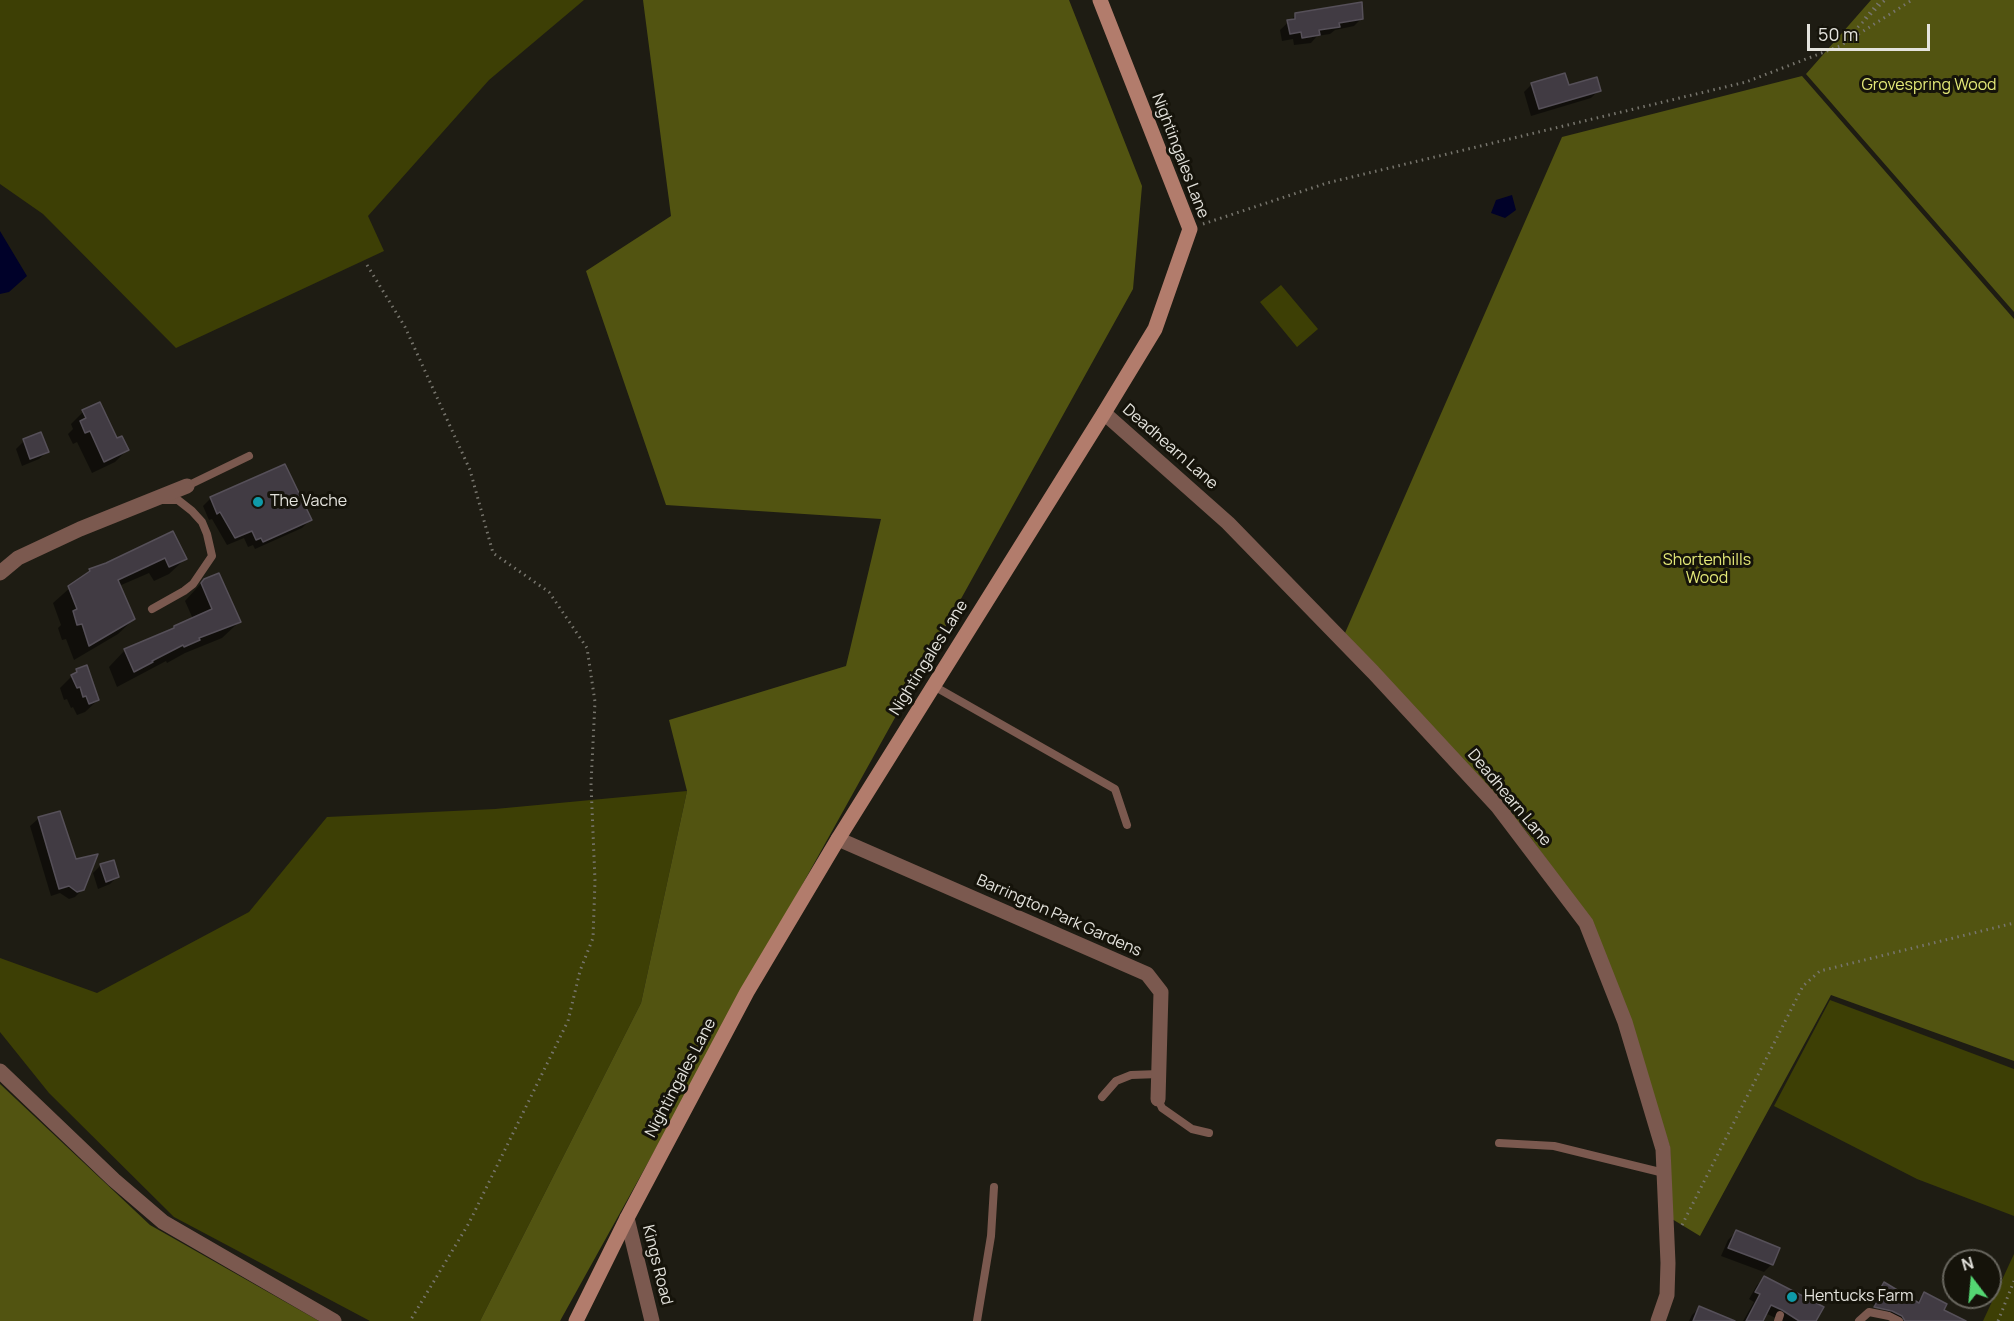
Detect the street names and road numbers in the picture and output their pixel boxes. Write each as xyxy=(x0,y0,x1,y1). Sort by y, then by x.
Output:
street label: Nightingales Lane xyxy=(1147,91,1213,221)
street label: Deadhearn Lane xyxy=(1118,400,1222,494)
street label: Nightingales Lane xyxy=(886,597,972,719)
street label: Deadhearn Lane xyxy=(1463,746,1555,850)
street label: Barrington Park Gardens xyxy=(974,871,1144,961)
street label: Nightingales Lane xyxy=(641,1015,721,1141)
street label: Kings Road xyxy=(638,1223,676,1307)

